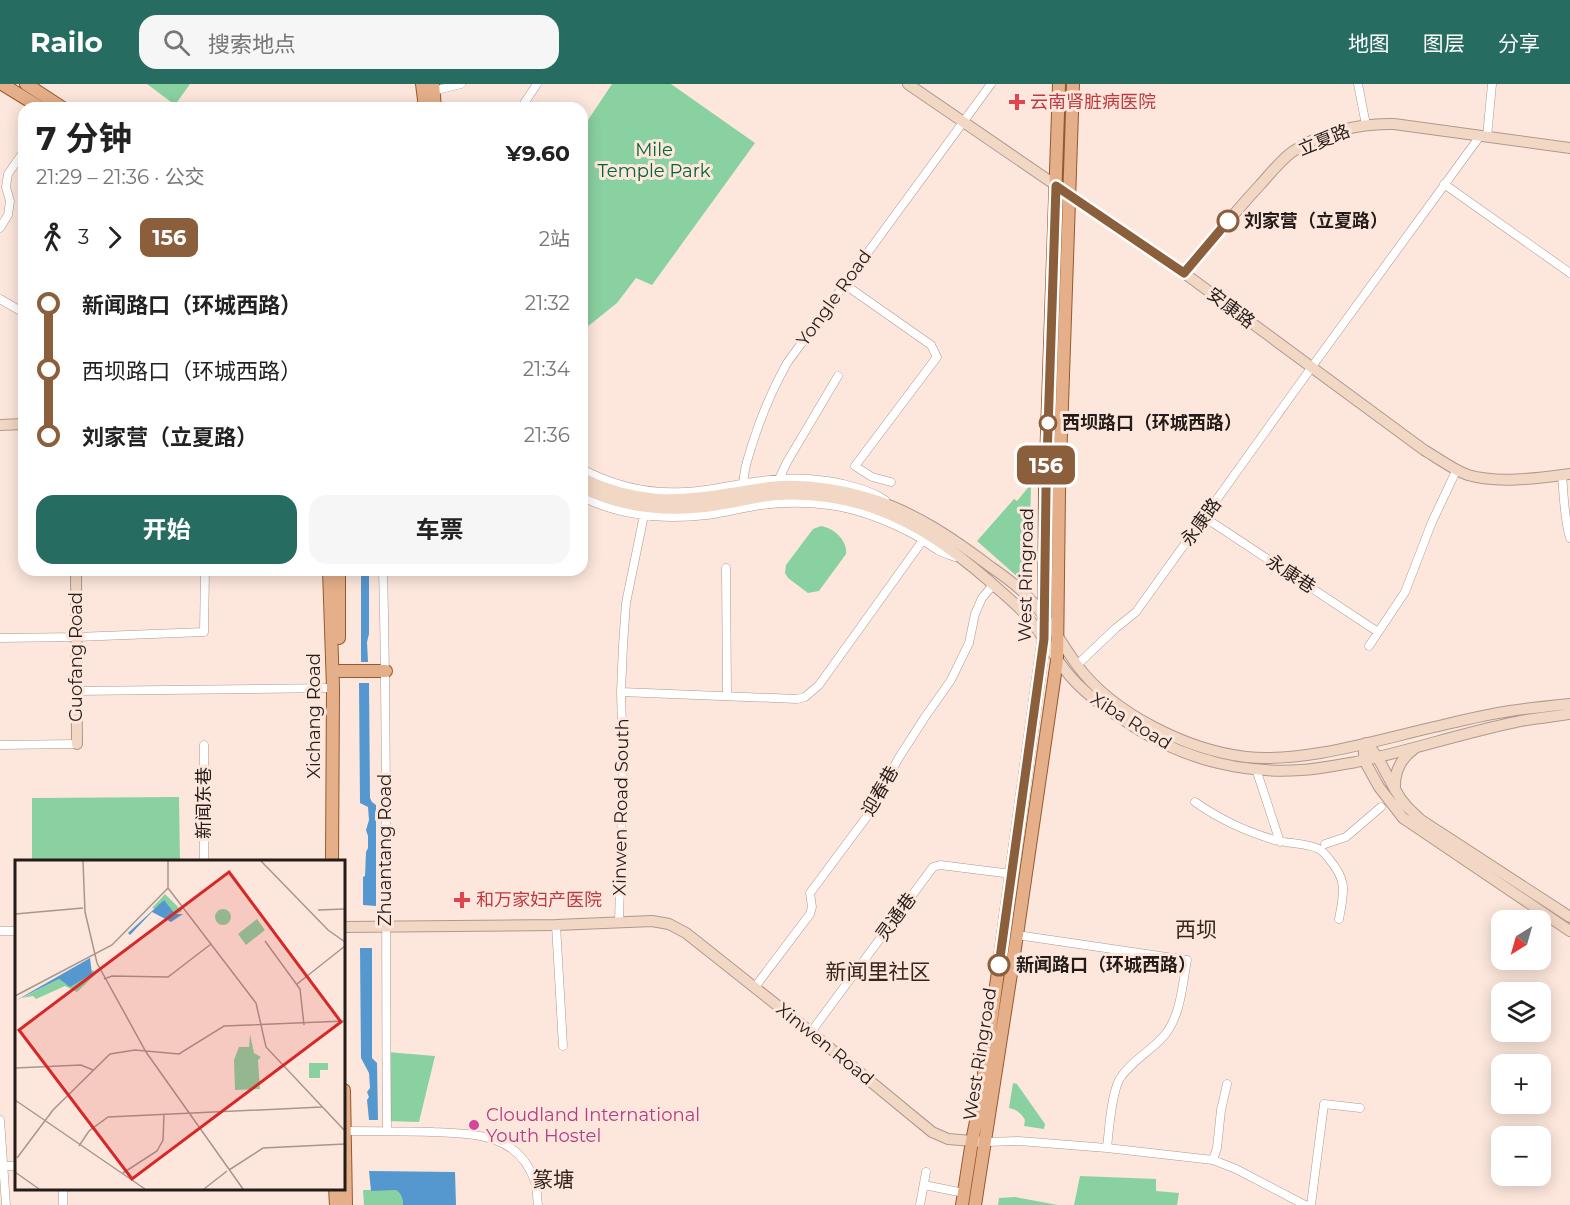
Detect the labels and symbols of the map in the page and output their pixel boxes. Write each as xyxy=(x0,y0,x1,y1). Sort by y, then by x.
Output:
place label: 云南肾脏病医院 xyxy=(1030,91,1156,113)
marker: 云南肾脏病医院 xyxy=(1008,93,1026,111)
street label: 立夏路 xyxy=(1295,120,1353,160)
park label: Mile Temple Park xyxy=(597,139,711,182)
marker: 刘家营（立夏路） xyxy=(1217,210,1239,232)
place label: 刘家营（立夏路） xyxy=(1244,210,1388,232)
street label: Yongle Road xyxy=(792,246,876,350)
street label: 安康路 xyxy=(1203,283,1259,333)
place label: 西坝路口（环城西路） xyxy=(1062,412,1242,434)
marker: 西坝路口（环城西路） xyxy=(1039,414,1057,432)
line badge: 156 xyxy=(1012,446,1080,484)
street label: 永康路 xyxy=(1176,494,1226,550)
street label: West Ringroad xyxy=(1014,508,1038,642)
street label: 永康巷 xyxy=(1262,550,1320,598)
street label: Guofang Road xyxy=(65,592,87,722)
street label: Xichang Road xyxy=(303,653,325,779)
street label: Xiba Road xyxy=(1086,688,1176,754)
street label: Xinwen Road South xyxy=(608,718,634,896)
street label: 迎春巷 xyxy=(857,762,903,820)
street label: 新闻东巷 xyxy=(193,767,215,839)
street label: Zhuantang Road xyxy=(374,774,396,926)
inset map xyxy=(15,860,345,1190)
place label: 和万家妇产医院 xyxy=(476,889,602,911)
street label: 灵通巷 xyxy=(871,889,921,945)
marker: 和万家妇产医院 xyxy=(453,891,471,909)
north arrow xyxy=(1491,910,1551,970)
district label: 西坝 xyxy=(1175,917,1217,942)
marker: 新闻路口（环城西路） xyxy=(988,954,1010,976)
place label: 新闻路口（环城西路） xyxy=(1016,954,1196,976)
district label: 新闻里社区 xyxy=(826,959,931,984)
street label: West Ringroad xyxy=(959,986,1001,1122)
street label: Xinwen Road xyxy=(772,998,878,1090)
place label: Cloudland International Youth Hostel xyxy=(486,1104,700,1147)
marker: Cloudland International Youth Hostel xyxy=(467,1118,481,1132)
district label: 篆塘 xyxy=(532,1167,574,1192)

